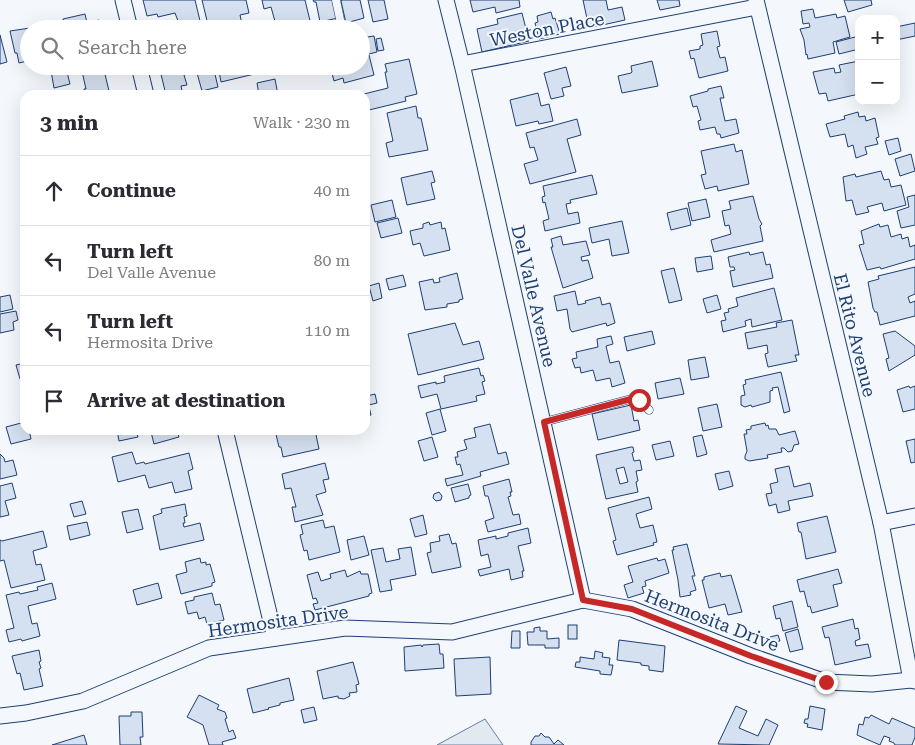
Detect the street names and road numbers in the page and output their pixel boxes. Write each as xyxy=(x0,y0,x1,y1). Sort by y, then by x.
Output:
street label: Weston Place xyxy=(488,8,606,50)
street label: Del Valle Avenue xyxy=(507,223,561,369)
street label: El Rito Avenue xyxy=(830,271,881,399)
street label: Hermosita Drive xyxy=(642,585,782,655)
street label: Hermosita Drive xyxy=(206,601,350,641)

